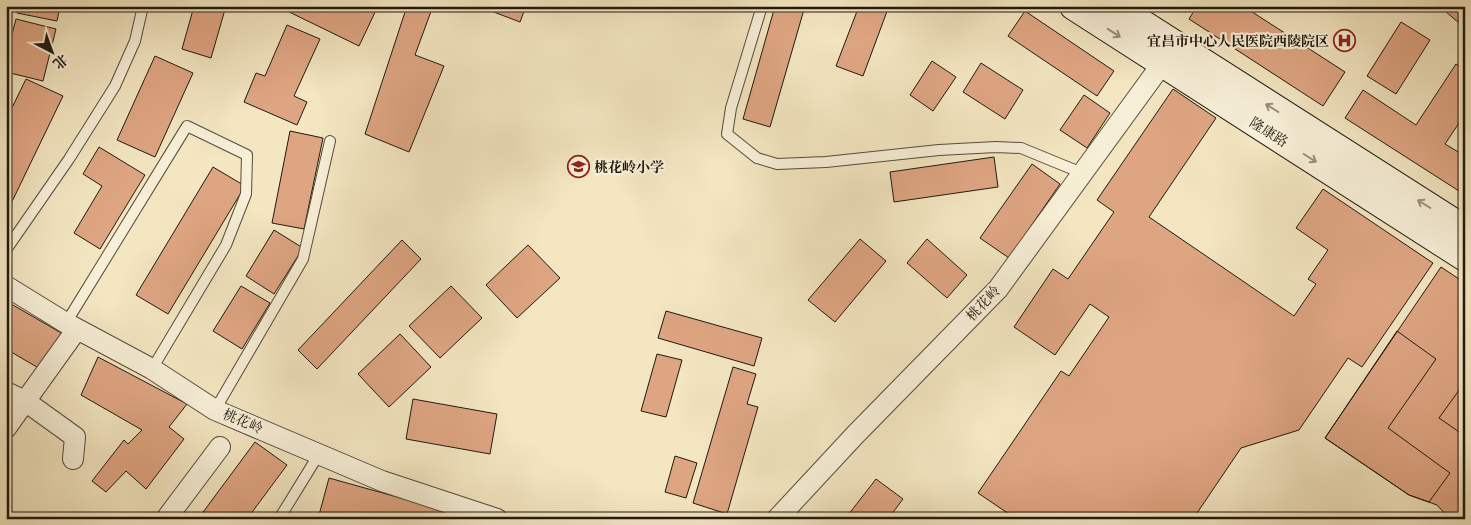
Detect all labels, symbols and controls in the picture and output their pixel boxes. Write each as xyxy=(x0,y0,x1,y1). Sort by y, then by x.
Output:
north arrow xyxy=(28,28,78,78)
one-way arrow xyxy=(1107,28,1121,38)
hospital icon: 宜昌市中心人民医院西陵院区 xyxy=(1333,29,1357,53)
place label: 宜昌市中心人民医院西陵院区 xyxy=(1147,33,1329,49)
text: 北 xyxy=(50,51,70,72)
one-way arrow xyxy=(1265,102,1279,112)
street label: 隆康路 xyxy=(1247,115,1291,150)
one-way arrow xyxy=(1303,154,1317,164)
school or university icon: 桃花岭小学 xyxy=(566,155,590,179)
place label: 桃花岭小学 xyxy=(594,160,664,175)
one-way arrow xyxy=(1417,199,1431,209)
street label: 桃花岭 xyxy=(964,283,1003,324)
street label: 桃花岭 xyxy=(221,406,265,437)

